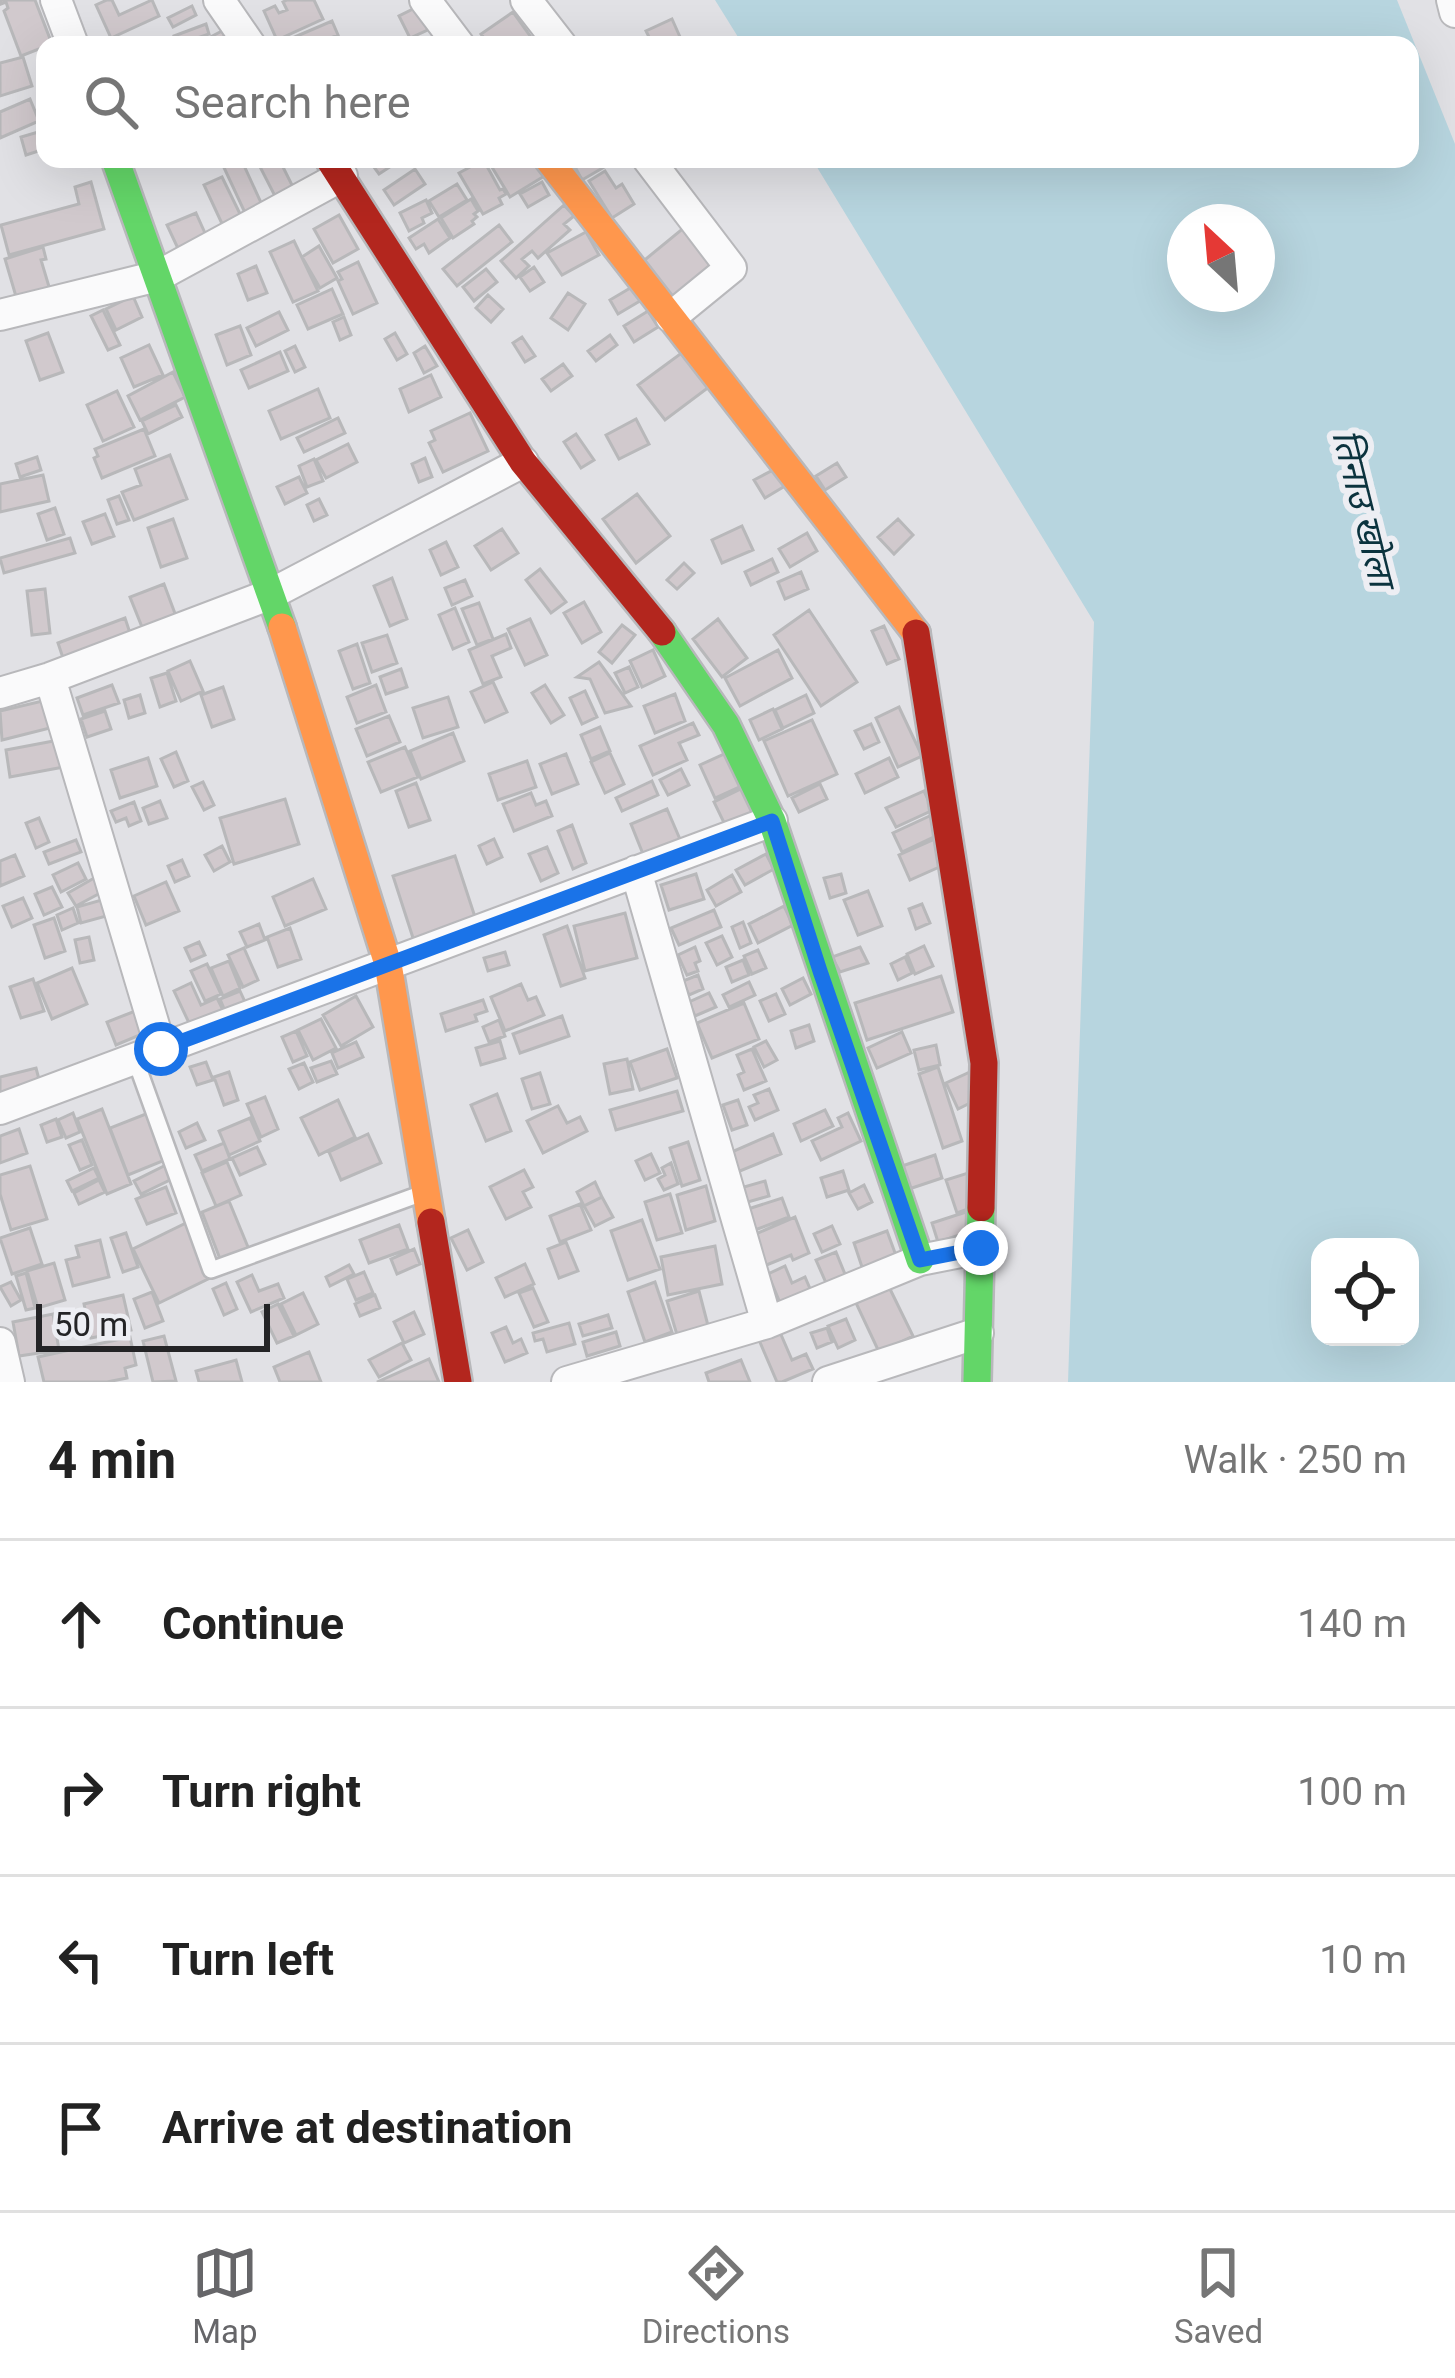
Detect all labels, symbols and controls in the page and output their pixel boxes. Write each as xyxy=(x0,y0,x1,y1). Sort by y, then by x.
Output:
search box xyxy=(36,36,1419,168)
icon: search xyxy=(78,69,144,135)
text: Search here xyxy=(174,76,411,129)
north arrow xyxy=(1167,204,1275,312)
water label: तिनाउ खोला xyxy=(1323,425,1404,598)
route start xyxy=(134,1022,188,1076)
route end xyxy=(954,1221,1008,1275)
map controls xyxy=(1311,1238,1419,1346)
button: locate xyxy=(1311,1238,1419,1346)
scale bar xyxy=(36,1298,270,1351)
text: 50 m xyxy=(54,1305,128,1344)
text: 4 min xyxy=(48,1431,176,1490)
text: Walk · 250 m xyxy=(1183,1437,1407,1483)
icon: ahead xyxy=(48,1591,114,1657)
text: Continue xyxy=(162,1597,344,1650)
text: 140 m xyxy=(1297,1601,1407,1647)
icon: right xyxy=(48,1759,114,1825)
text: Turn right xyxy=(162,1765,361,1818)
text: 100 m xyxy=(1297,1769,1407,1815)
icon: left xyxy=(48,1927,114,1993)
text: Turn left xyxy=(162,1933,334,1986)
text: 10 m xyxy=(1319,1937,1407,1983)
icon: arrive xyxy=(48,2095,114,2161)
text: Arrive at destination xyxy=(162,2101,573,2154)
tab: Map xyxy=(192,2240,258,2351)
tab: Directions xyxy=(642,2240,790,2351)
tab: Saved xyxy=(1174,2240,1263,2351)

